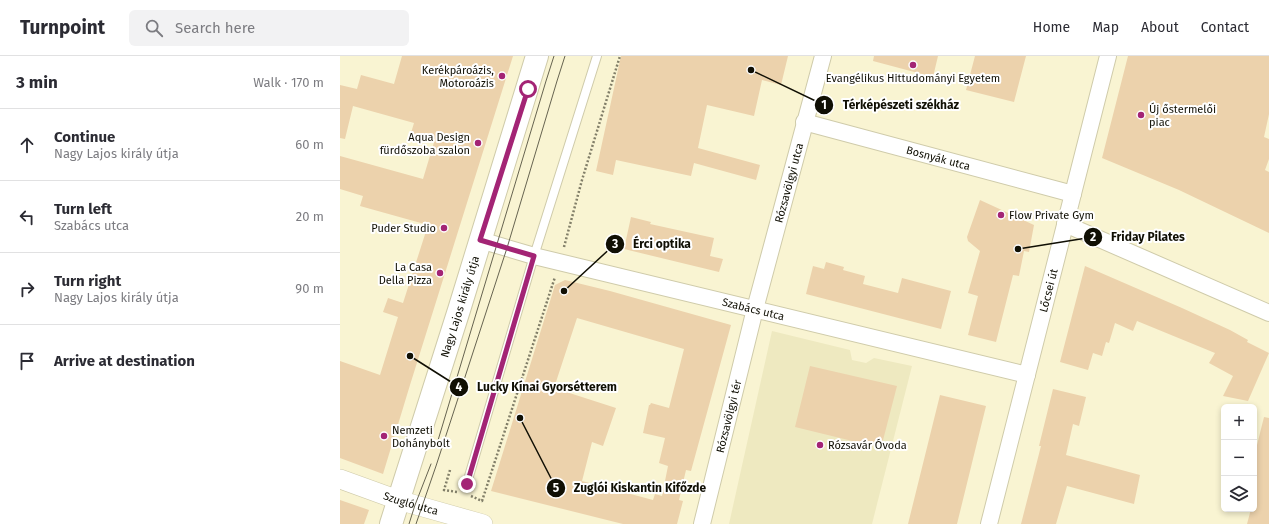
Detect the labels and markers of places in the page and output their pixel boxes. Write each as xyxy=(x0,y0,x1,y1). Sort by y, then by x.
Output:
marker: Evangélikus Hittudományi Egyetem xyxy=(908,60,918,70)
place label: Kerékpároázis, Motoroázis xyxy=(422,64,494,90)
marker: Kerékpároázis, Motoroázis xyxy=(497,71,507,81)
place label: Evangélikus Hittudományi Egyetem xyxy=(826,72,1000,85)
callout: Térképészeti székház xyxy=(814,93,967,117)
place label: Új őstermelői piac xyxy=(1149,102,1216,129)
marker: Új őstermelői piac xyxy=(1136,110,1146,120)
place label: Aqua Design fürdőszoba szalon xyxy=(380,131,470,157)
marker: Aqua Design fürdőszoba szalon xyxy=(473,138,483,148)
place label: Flow Private Gym xyxy=(1009,209,1094,222)
marker: Flow Private Gym xyxy=(996,210,1006,220)
place label: Puder Studio xyxy=(371,222,436,235)
marker: Puder Studio xyxy=(439,223,449,233)
callout: Friday Pilates xyxy=(1083,225,1193,249)
callout: Érci optika xyxy=(605,232,699,256)
place label: La Casa Della Pizza xyxy=(379,261,432,287)
marker: La Casa Della Pizza xyxy=(435,268,445,278)
callout: Lucky Kínai Gyorsétterem xyxy=(449,375,625,399)
place label: Nemzeti Dohánybolt xyxy=(392,424,450,450)
marker: Nemzeti Dohánybolt xyxy=(379,431,389,441)
place label: Rózsavár Óvoda xyxy=(828,438,907,452)
marker: Rózsavár Óvoda xyxy=(815,440,825,450)
callout: Zuglói Kiskantin Kifőzde xyxy=(546,476,715,500)

